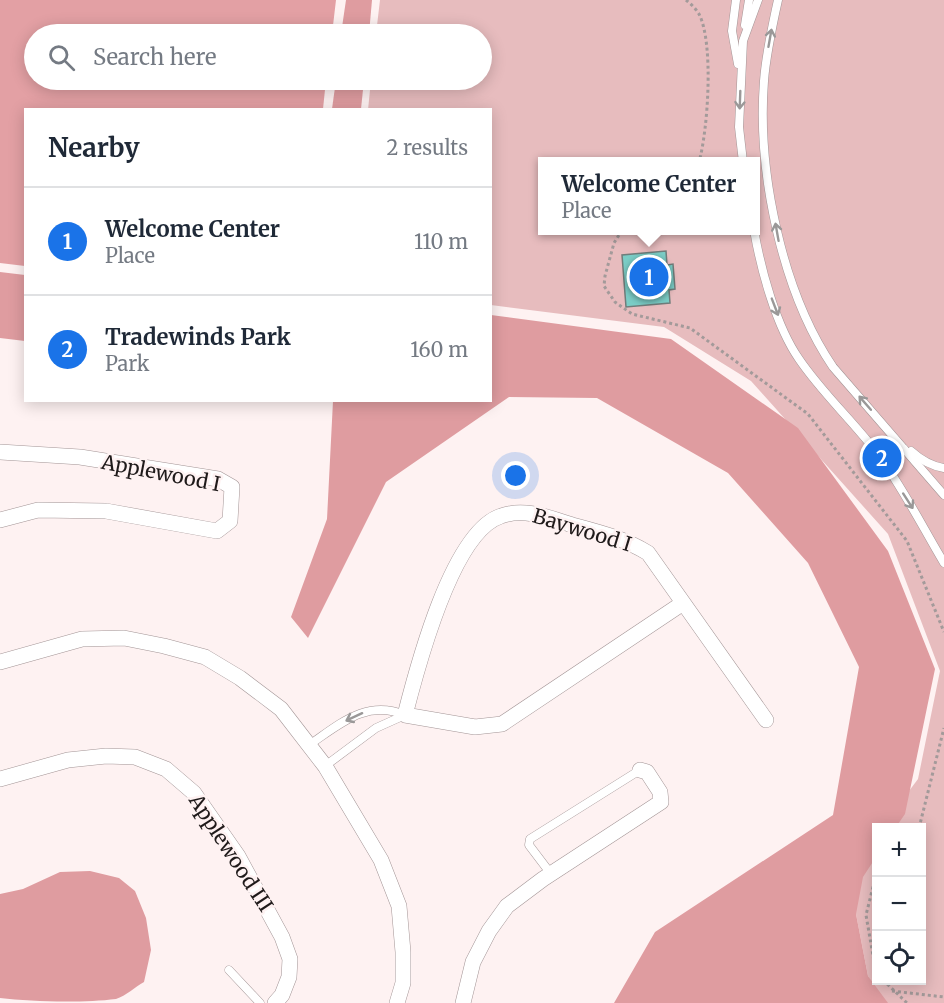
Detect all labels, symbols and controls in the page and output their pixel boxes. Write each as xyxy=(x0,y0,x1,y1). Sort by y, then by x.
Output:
search box xyxy=(24,24,492,90)
one-way arrow xyxy=(765,29,776,49)
icon: search xyxy=(45,41,78,74)
text: Search here xyxy=(93,43,216,71)
one-way arrow xyxy=(734,89,746,109)
text: Nearby xyxy=(48,131,140,164)
text: 2 results xyxy=(386,135,468,160)
popup xyxy=(538,157,760,235)
text: Welcome Center xyxy=(562,170,736,198)
text: Place xyxy=(562,198,612,223)
text: Welcome Center xyxy=(105,215,280,243)
one-way arrow xyxy=(772,222,783,242)
text: 1 xyxy=(63,229,72,254)
text: 110 m xyxy=(414,229,468,254)
text: Place xyxy=(105,243,155,268)
pin: 1 xyxy=(630,254,668,300)
one-way arrow xyxy=(770,297,781,316)
text: Tradewinds Park xyxy=(105,323,291,351)
text: 2 xyxy=(62,337,73,362)
text: 160 m xyxy=(410,337,468,362)
text: Park xyxy=(105,351,149,376)
one-way arrow xyxy=(858,395,871,411)
pin: 2 xyxy=(862,436,902,480)
street label: Applewood I xyxy=(99,449,223,496)
your location xyxy=(501,461,530,490)
one-way arrow xyxy=(903,492,915,509)
street label: Baywood I xyxy=(530,503,635,556)
one-way arrow xyxy=(345,712,363,723)
street label: Applewood III xyxy=(184,788,279,916)
map controls xyxy=(872,823,926,985)
button: + xyxy=(872,823,926,877)
button: − xyxy=(872,877,926,931)
button: locate xyxy=(872,931,926,985)

